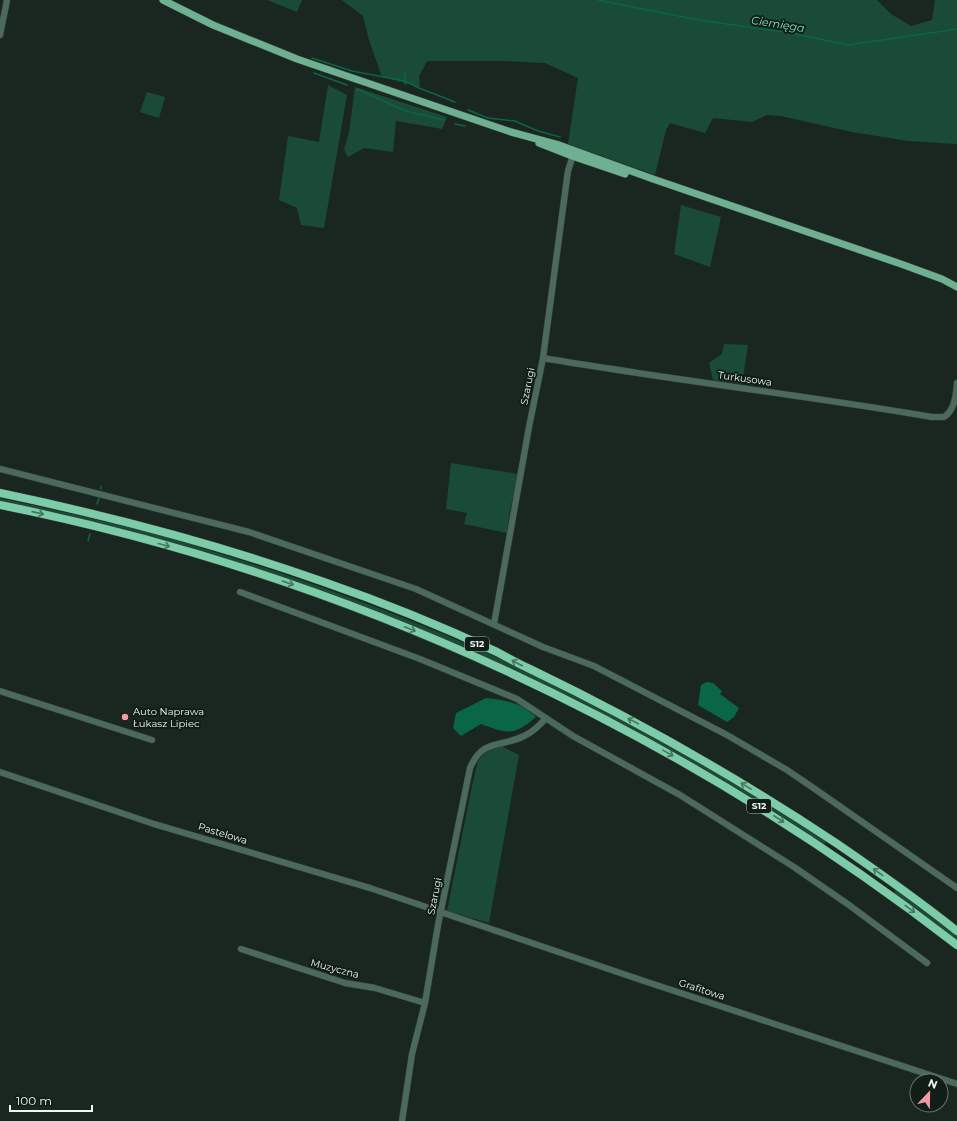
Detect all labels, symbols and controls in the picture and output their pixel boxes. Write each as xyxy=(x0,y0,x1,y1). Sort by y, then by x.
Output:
water label: Ciemięga xyxy=(750,13,806,35)
street label: Szarugi xyxy=(518,366,537,406)
street label: Turkusowa xyxy=(717,368,773,389)
one-way arrow xyxy=(31,510,44,518)
one-way arrow xyxy=(158,542,171,549)
one-way arrow xyxy=(282,580,294,588)
one-way arrow xyxy=(404,625,416,633)
road number: S12 xyxy=(465,637,489,651)
one-way arrow xyxy=(511,659,523,666)
place label: Auto Naprawa Łukasz Lipiec xyxy=(133,705,204,730)
marker: Auto Naprawa Łukasz Lipiec xyxy=(120,712,130,722)
one-way arrow xyxy=(627,717,639,724)
one-way arrow xyxy=(662,749,674,757)
one-way arrow xyxy=(740,781,752,789)
road number: S12 xyxy=(747,799,771,813)
one-way arrow xyxy=(773,816,785,824)
street label: Pastelowa xyxy=(197,820,249,847)
one-way arrow xyxy=(873,868,884,877)
street label: Szarugi xyxy=(425,876,444,916)
one-way arrow xyxy=(904,905,915,913)
street label: Muzyczna xyxy=(309,956,361,981)
street label: Grafitowa xyxy=(677,976,727,1003)
north arrow xyxy=(909,1073,949,1113)
text: N xyxy=(926,1076,939,1092)
scale bar xyxy=(10,1087,92,1113)
text: 100 m xyxy=(16,1093,52,1108)

